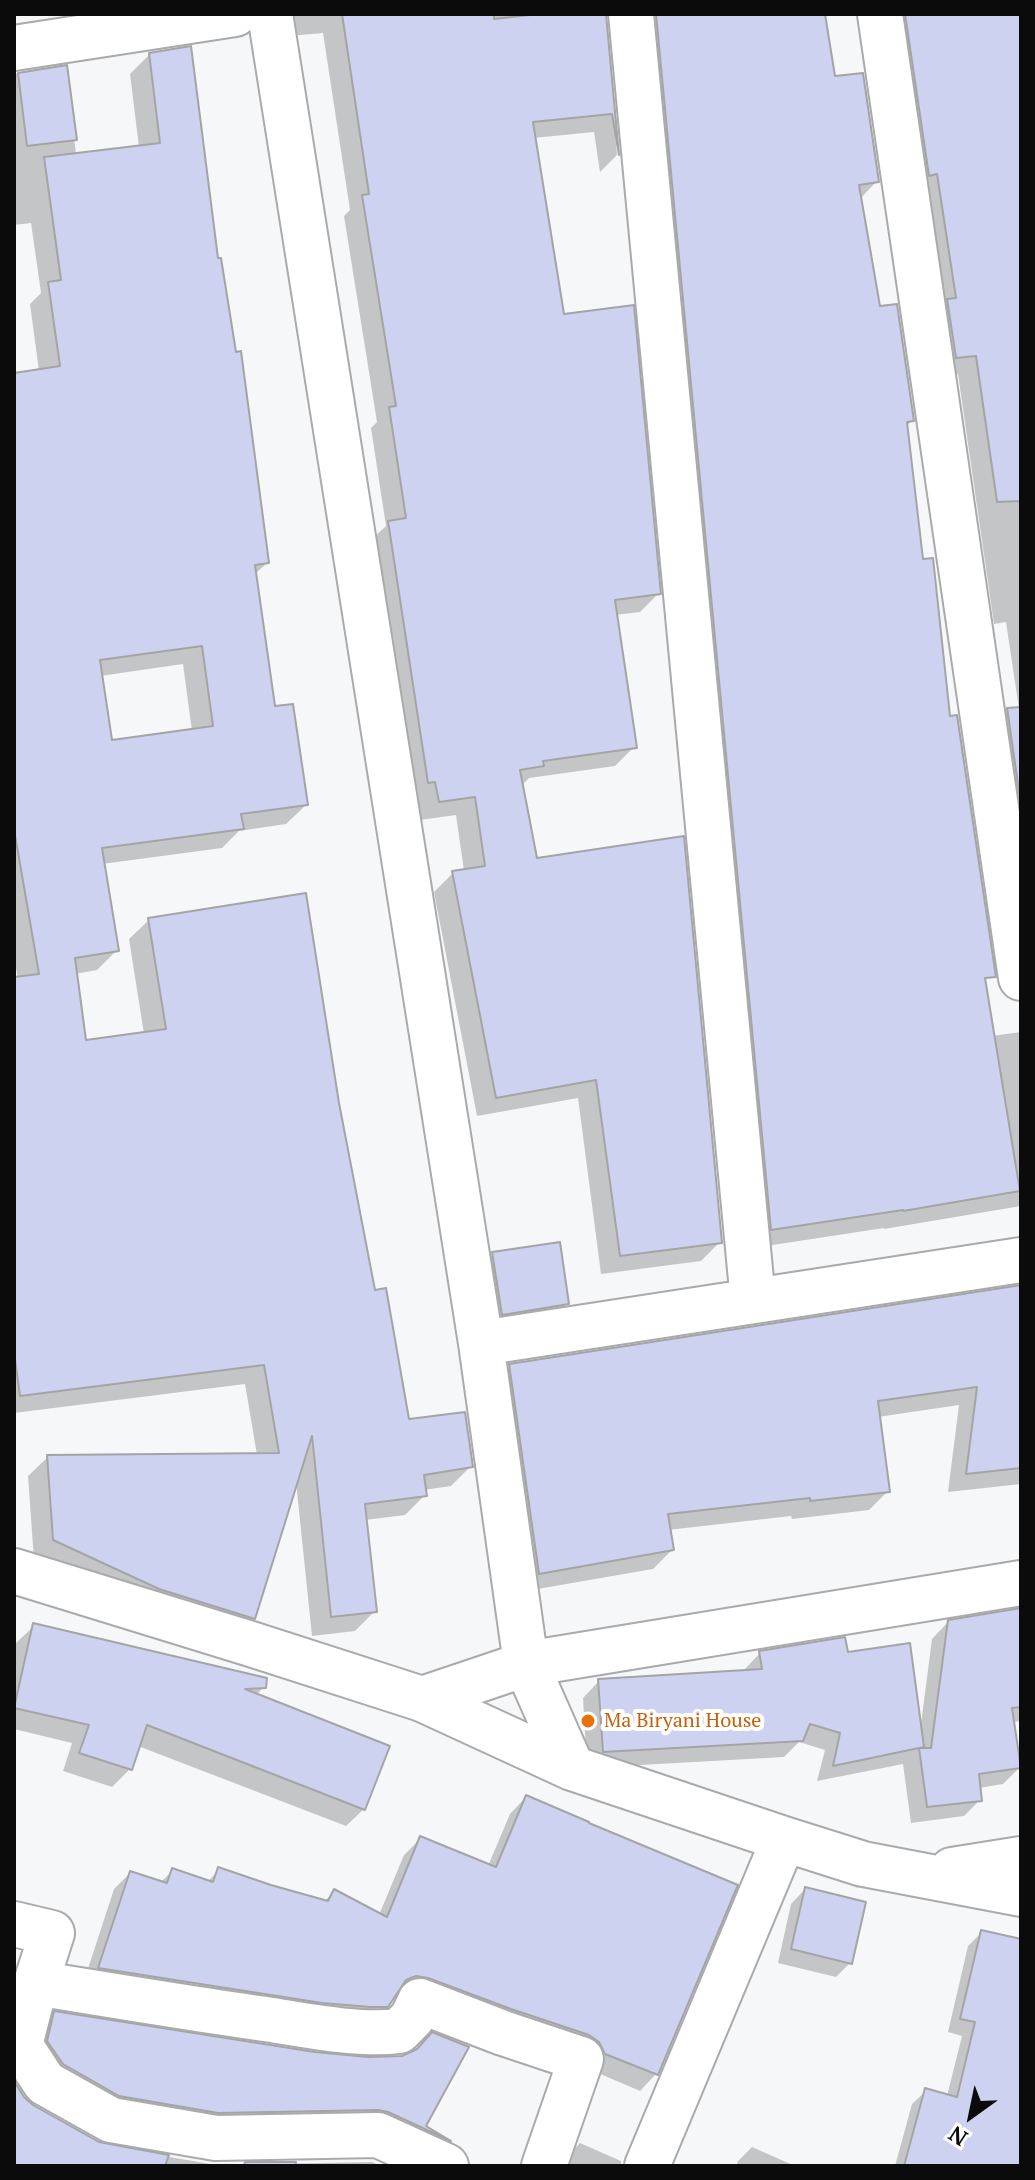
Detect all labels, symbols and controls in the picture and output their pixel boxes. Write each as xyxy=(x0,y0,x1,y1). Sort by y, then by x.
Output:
place label: Ma Biryani House xyxy=(604,1709,761,1733)
marker: Ma Biryani House xyxy=(579,1712,597,1730)
north arrow xyxy=(931,2076,1011,2156)
text: N xyxy=(943,2120,973,2153)

